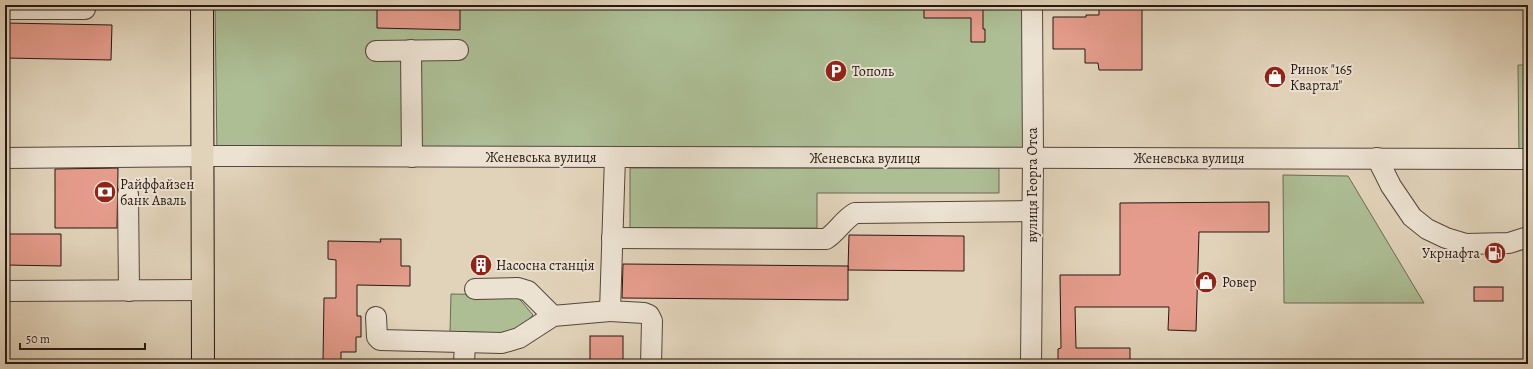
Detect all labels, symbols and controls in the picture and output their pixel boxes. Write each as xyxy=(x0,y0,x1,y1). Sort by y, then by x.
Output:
parking icon: Тополь xyxy=(823,58,849,84)
place label: Ринок "165 Квартал" xyxy=(1290,60,1352,95)
place label: Тополь xyxy=(852,62,894,81)
shop icon: Ринок "165 Квартал" xyxy=(1262,64,1288,90)
street label: вулиця Георга Отса xyxy=(1023,127,1042,243)
street label: Женевська вулиця xyxy=(485,148,597,167)
street label: Женевська вулиця xyxy=(809,149,921,168)
street label: Женевська вулиця xyxy=(1133,149,1245,168)
place label: Райффайзен банк Аваль xyxy=(120,175,194,210)
bank icon: Райффайзен банк Аваль xyxy=(92,179,118,205)
fuel station icon: Укрнафта xyxy=(1482,240,1508,266)
place label: Укрнафта xyxy=(1422,244,1481,263)
building icon: Насосна станція xyxy=(468,252,494,278)
place label: Насосна станція xyxy=(496,256,595,275)
shop icon: Ровер xyxy=(1193,269,1219,295)
place label: Ровер xyxy=(1222,273,1257,292)
scale bar xyxy=(20,325,145,351)
text: 50 m xyxy=(26,331,50,347)

